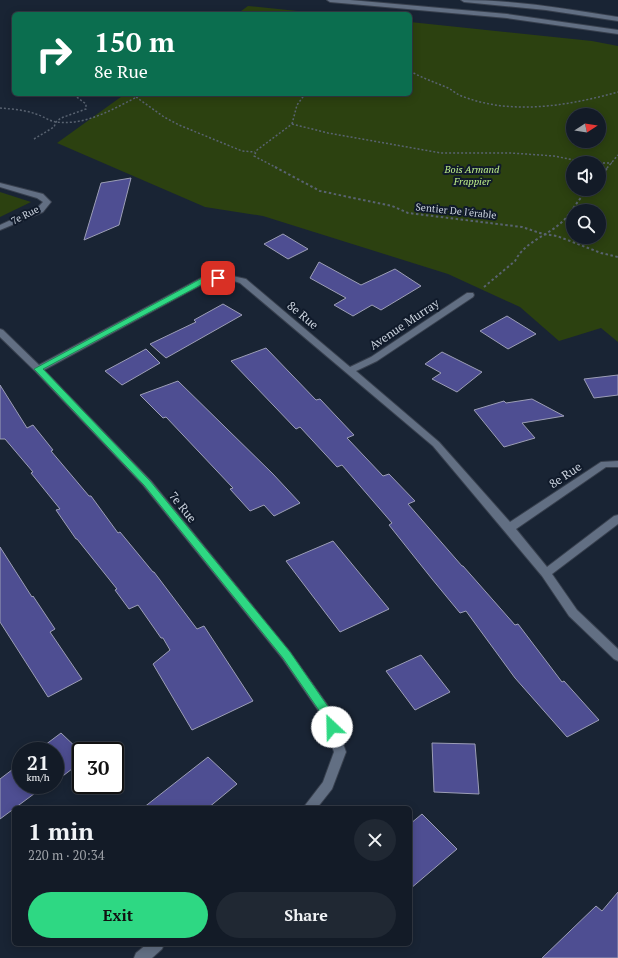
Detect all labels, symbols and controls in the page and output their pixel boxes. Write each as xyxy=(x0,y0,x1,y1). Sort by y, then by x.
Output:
text: 150 m xyxy=(94,23,175,60)
icon: right xyxy=(28,28,80,80)
text: 8e Rue xyxy=(94,59,148,83)
north arrow xyxy=(566,108,606,148)
map controls xyxy=(566,108,606,244)
button: sound xyxy=(566,156,606,196)
park label: Bois Armand Frappier xyxy=(444,163,500,188)
street label: Sentier De l'érable xyxy=(415,200,497,222)
street label: 7e Rue xyxy=(9,203,41,227)
button: search xyxy=(566,204,606,244)
pin xyxy=(201,261,235,295)
icon: arrive xyxy=(207,267,229,289)
street label: Avenue Murray xyxy=(366,295,442,353)
street label: 8e Rue xyxy=(284,298,322,332)
street label: 8e Rue xyxy=(546,459,584,491)
street label: 7e Rue xyxy=(166,489,200,525)
position arrow xyxy=(311,706,353,748)
speed limit sign: 30 xyxy=(72,742,124,794)
text: 21 xyxy=(27,749,49,776)
text: km/h xyxy=(26,771,50,784)
text: 1 min xyxy=(28,815,94,847)
button: close xyxy=(354,819,396,861)
text: 220 m · 20:34 xyxy=(28,846,105,864)
button: Exit xyxy=(28,892,208,938)
button: Share xyxy=(216,892,396,938)

